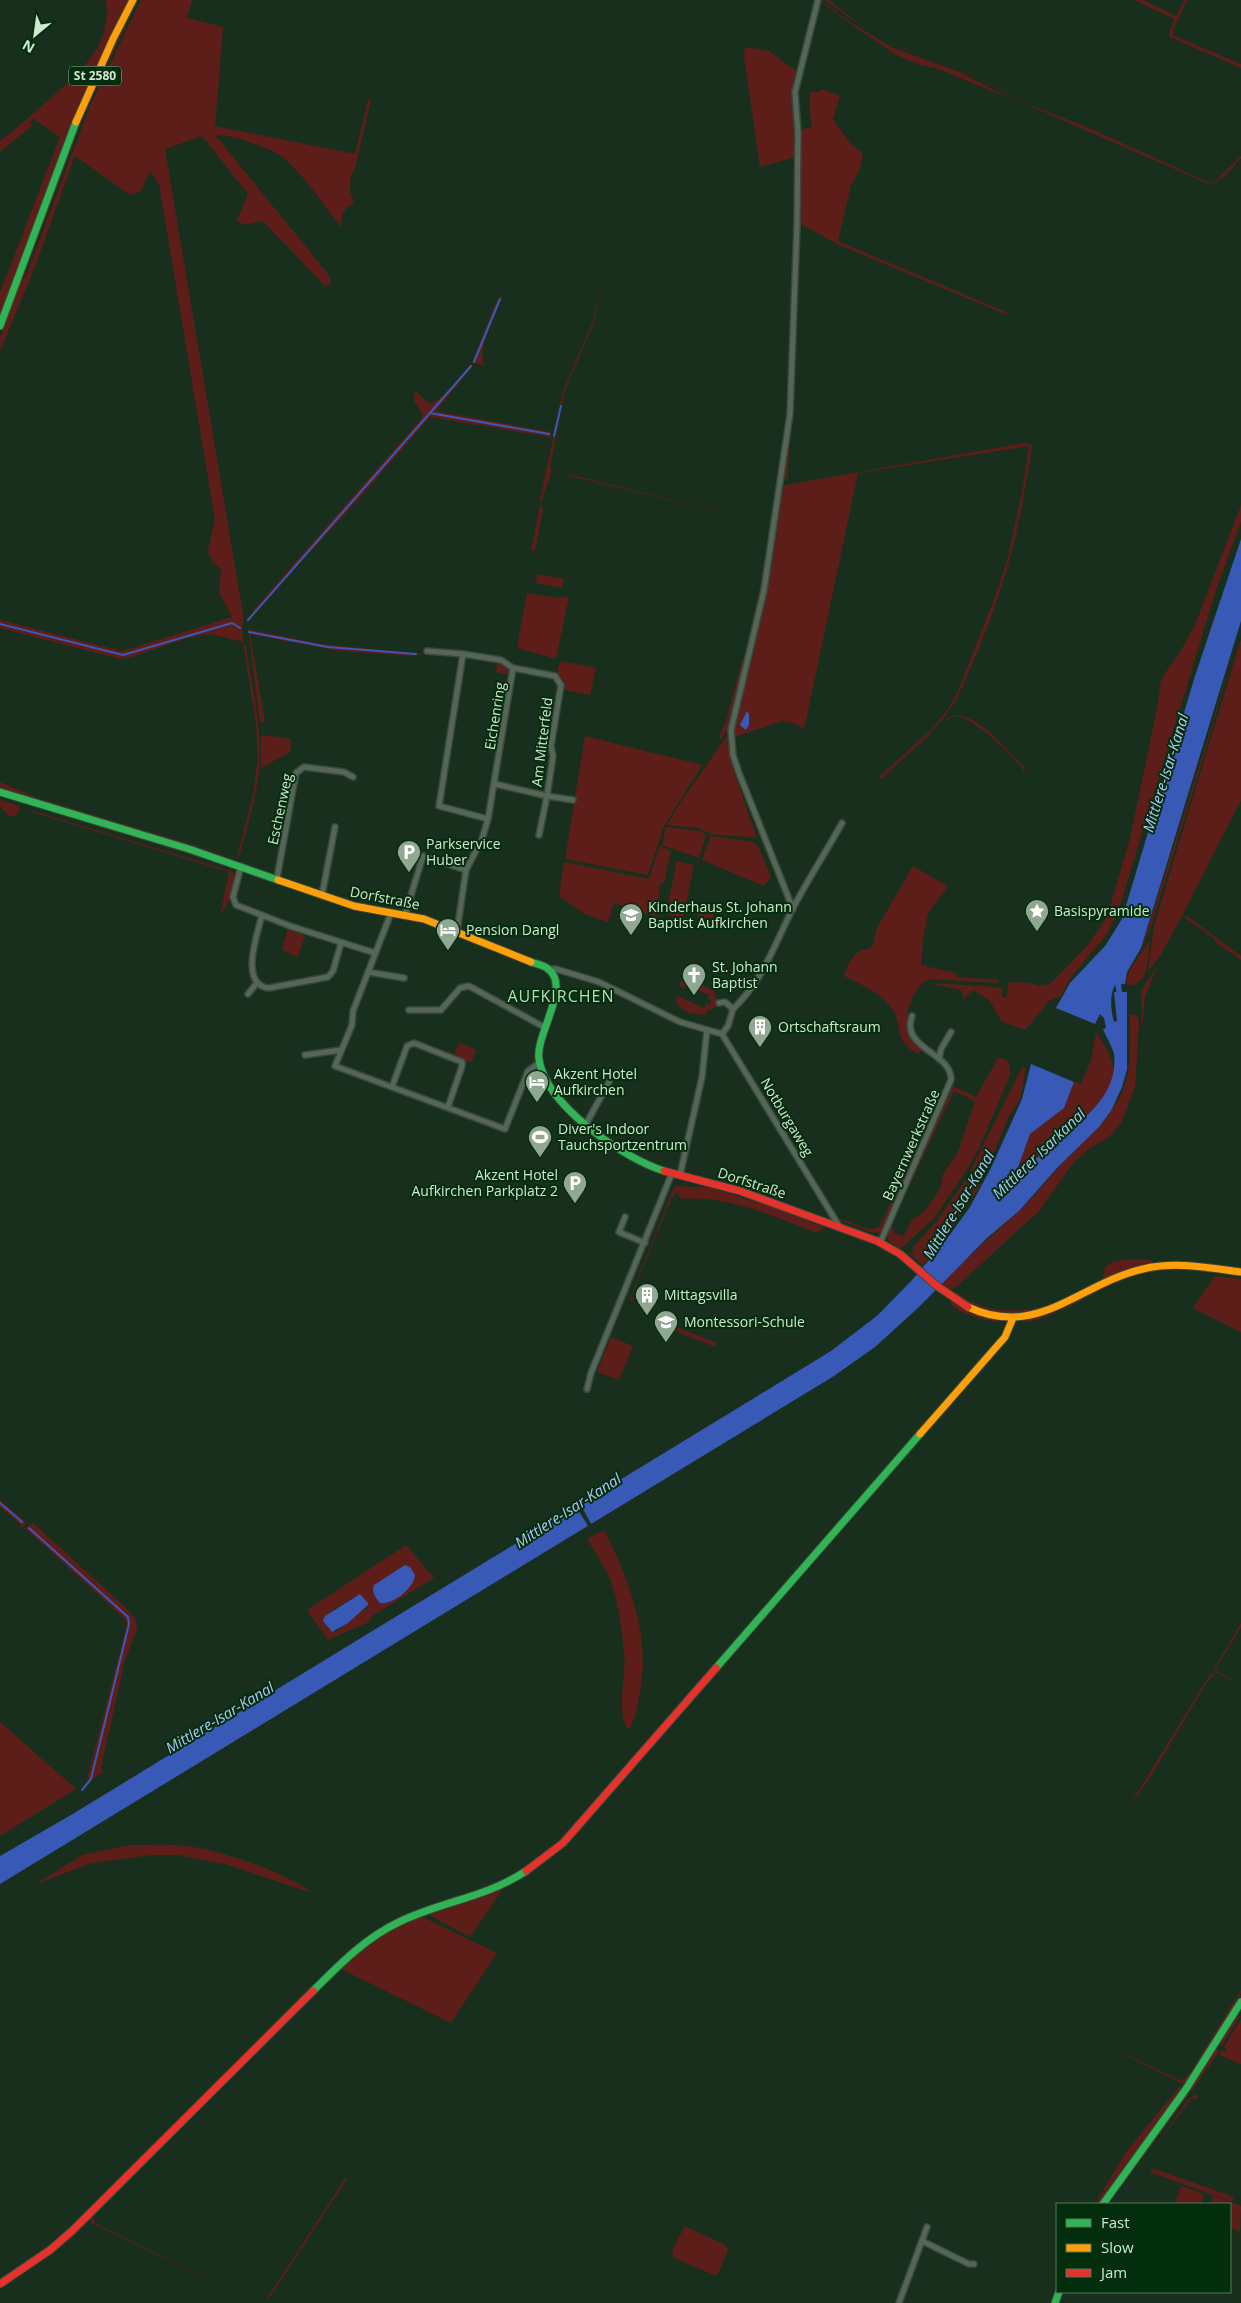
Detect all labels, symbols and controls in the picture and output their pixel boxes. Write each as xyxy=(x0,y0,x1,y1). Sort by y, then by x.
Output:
north arrow xyxy=(10,10,60,60)
text: N xyxy=(19,36,38,58)
road number: St 2580 xyxy=(69,66,121,85)
street label: Eichenring xyxy=(480,680,509,751)
street label: Am Mitterfeld xyxy=(527,696,556,788)
water label: Mittlere-Isar-Kanal xyxy=(1137,710,1193,834)
street label: Eschenweg xyxy=(263,771,296,846)
place label: Parkservice Huber xyxy=(426,834,501,869)
parking icon: Parkservice Huber xyxy=(396,839,422,873)
street label: Dorfstraße xyxy=(349,881,422,914)
place label: Kinderhaus St. Johann Baptist Aufkirchen xyxy=(648,897,792,932)
place icon: Basispyramide xyxy=(1024,898,1050,932)
place label: Basispyramide xyxy=(1054,901,1150,920)
school or university icon: Kinderhaus St. Johann Baptist Aufkirchen xyxy=(618,902,644,936)
hotel icon: Pension Dangl xyxy=(435,917,461,951)
place label: Pension Dangl xyxy=(466,920,559,939)
place label: St. Johann Baptist xyxy=(712,957,778,992)
church icon: St. Johann Baptist xyxy=(681,962,707,996)
district label: AUFKIRCHEN xyxy=(508,985,615,1007)
building icon: Ortschaftsraum xyxy=(747,1014,773,1048)
place label: Ortschaftsraum xyxy=(778,1017,881,1036)
place label: Akzent Hotel Aufkirchen xyxy=(554,1064,637,1099)
hotel icon: Akzent Hotel Aufkirchen xyxy=(524,1069,550,1103)
street label: Notburgaweg xyxy=(756,1074,819,1160)
street label: Bayernwerkstraße xyxy=(878,1086,944,1203)
water label: Mittlerer Isarkanal xyxy=(987,1103,1090,1203)
place label: Diver's Indoor Tauchsportzentrum xyxy=(558,1119,687,1154)
sports icon: Diver's Indoor Tauchsportzentrum xyxy=(527,1124,553,1158)
water label: Mittlere-Isar-Kanal xyxy=(918,1146,999,1262)
street label: Dorfstraße xyxy=(716,1163,789,1203)
place label: Akzent Hotel Aufkirchen Parkplatz 2 xyxy=(412,1165,558,1200)
parking icon: Akzent Hotel Aufkirchen Parkplatz 2 xyxy=(562,1170,588,1204)
building icon: Mittagsvilla xyxy=(634,1282,660,1316)
place label: Mittagsvilla xyxy=(664,1285,738,1304)
school or university icon: Montessori-Schule xyxy=(653,1309,679,1343)
place label: Montessori-Schule xyxy=(684,1312,805,1331)
water label: Mittlere-Isar-Kanal xyxy=(510,1468,625,1552)
water label: Mittlere-Isar-Kanal xyxy=(162,1676,278,1757)
legend xyxy=(1056,2203,1231,2293)
text: Fast xyxy=(1101,2212,1130,2232)
text: Slow xyxy=(1101,2237,1134,2257)
text: Jam xyxy=(1099,2262,1127,2282)

